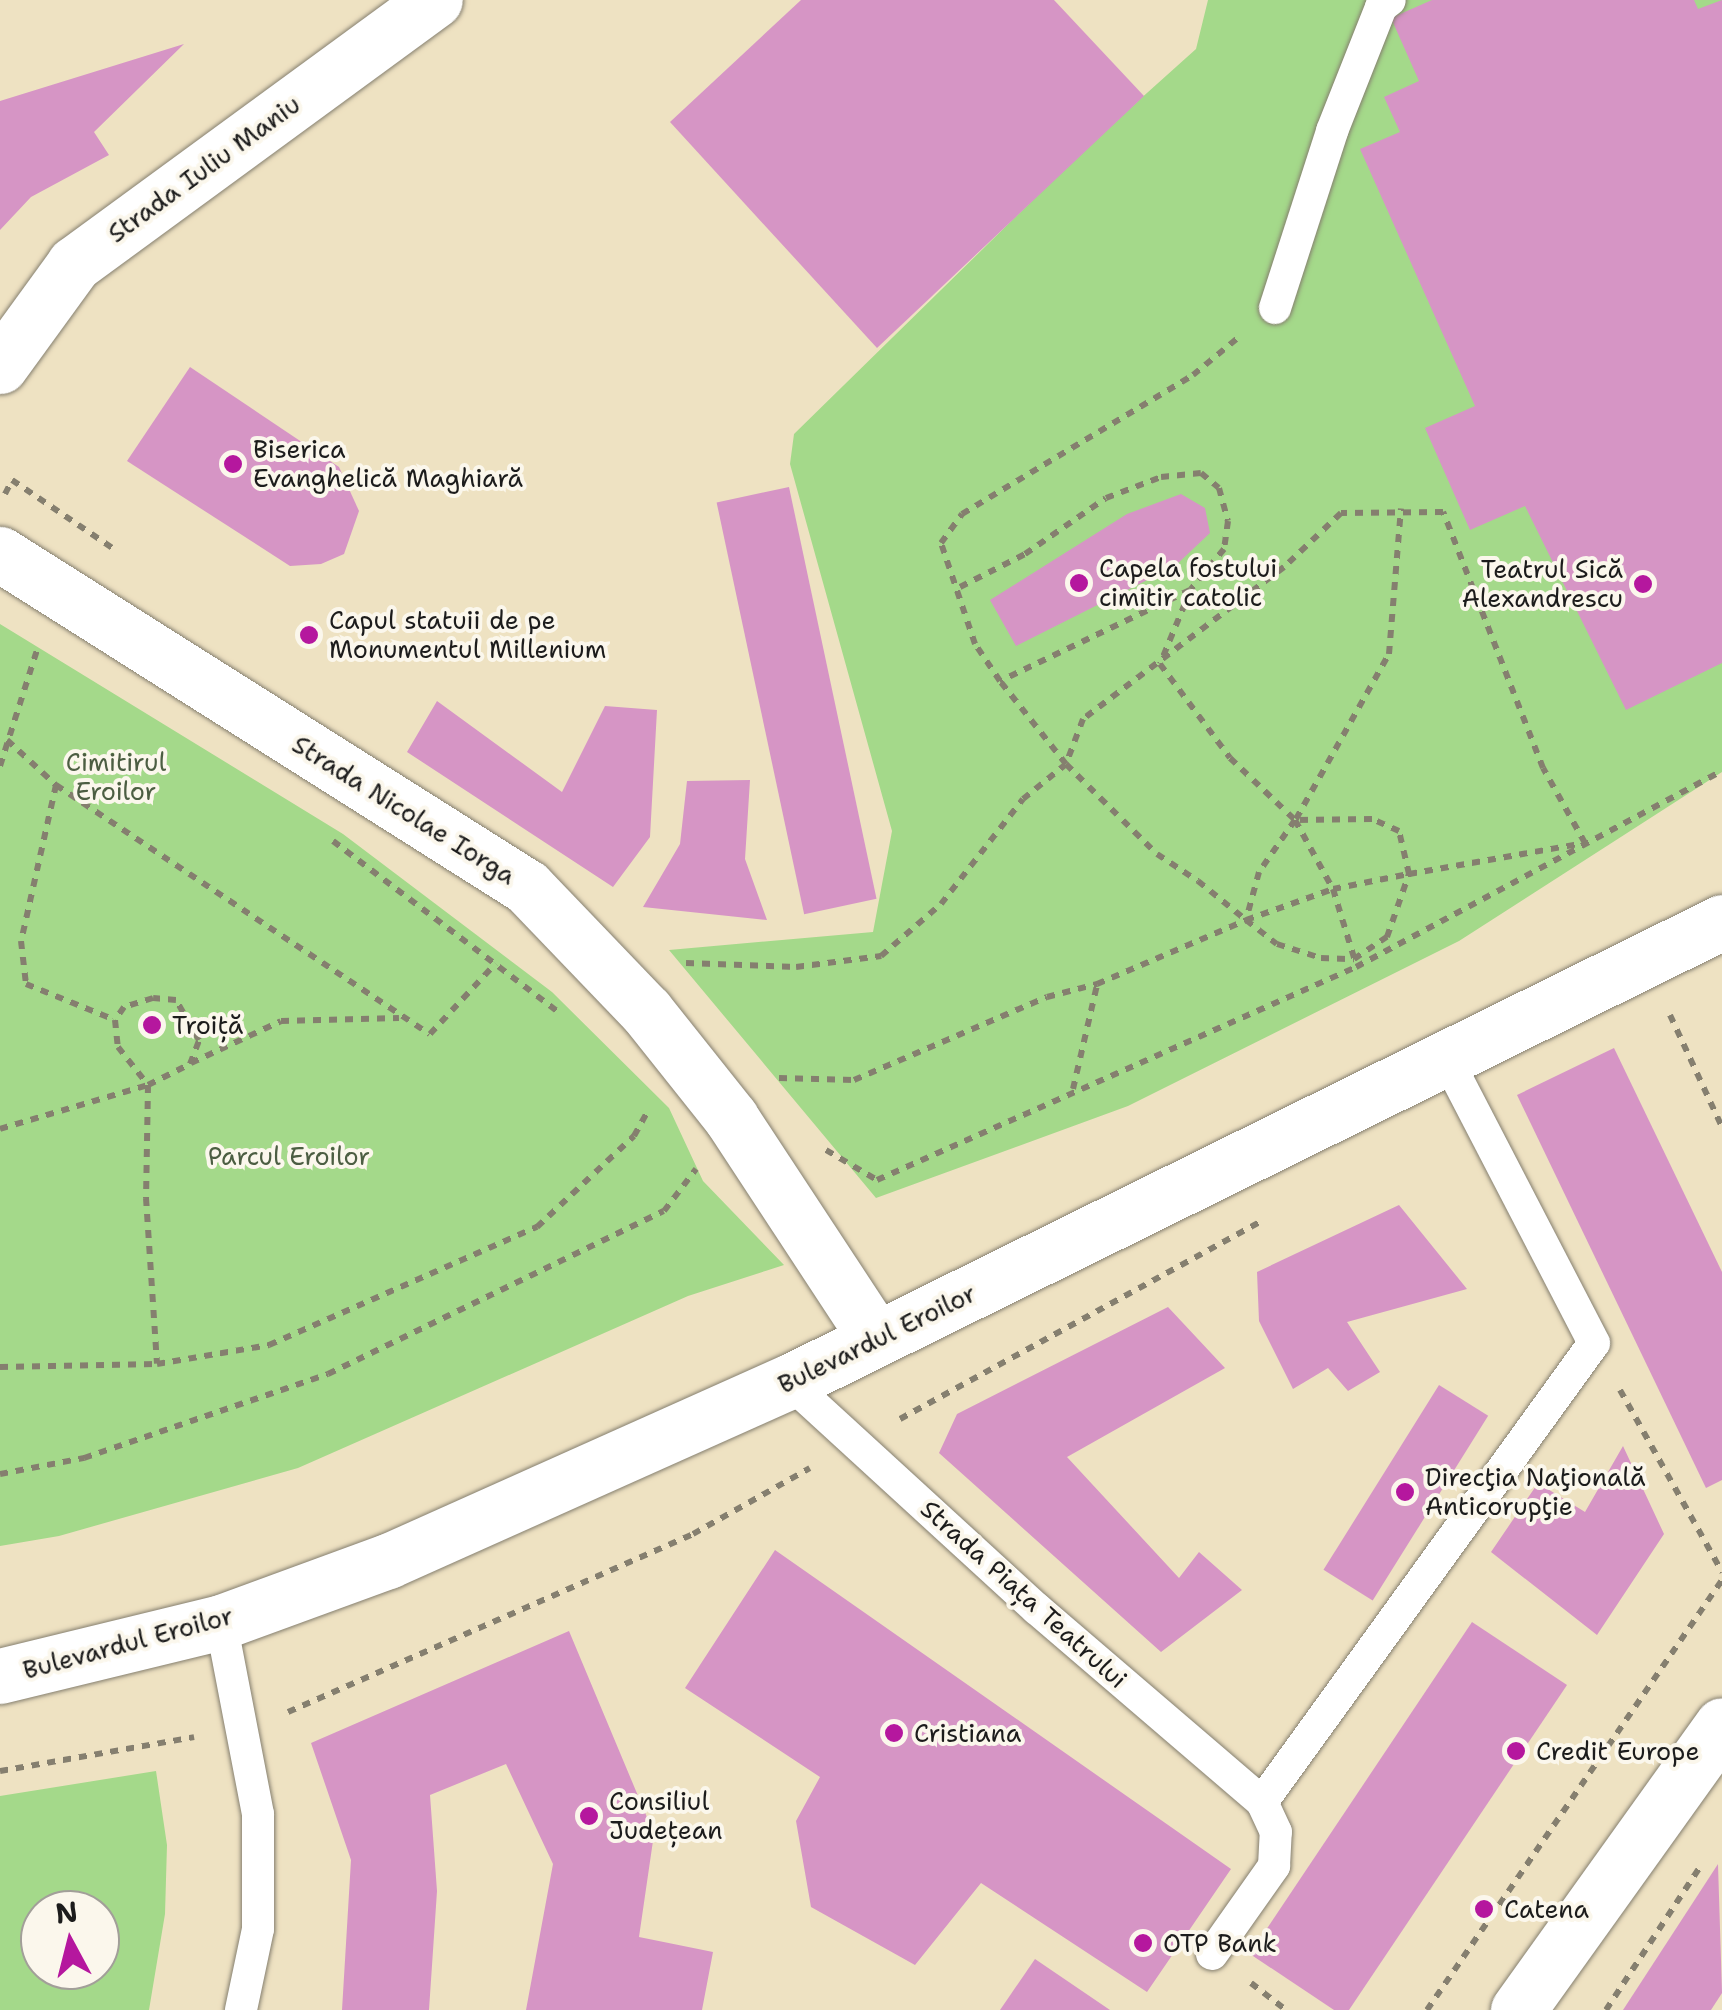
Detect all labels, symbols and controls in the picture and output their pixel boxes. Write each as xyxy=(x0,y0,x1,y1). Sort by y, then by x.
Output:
street label: Strada Iuliu Maniu xyxy=(102,89,306,249)
place label: Biserica Evanghelică Maghiară xyxy=(253,435,523,494)
marker: Biserica Evanghelică Maghiară xyxy=(222,453,244,475)
place label: Capela fostului cimitir catolic xyxy=(1099,554,1277,613)
place label: Teatrul Sică Alexandrescu xyxy=(1462,555,1623,614)
marker: Capela fostului cimitir catolic xyxy=(1068,572,1090,594)
marker: Teatrul Sică Alexandrescu xyxy=(1632,573,1654,595)
place label: Capul statuii de pe Monumentul Millenium xyxy=(329,606,606,665)
marker: Capul statuii de pe Monumentul Millenium xyxy=(298,624,320,646)
street label: Strada Nicolae Iorga xyxy=(287,729,521,891)
park label: Cimitirul Eroilor xyxy=(66,748,166,807)
place label: Troiță xyxy=(172,1010,243,1040)
marker: Troiță xyxy=(141,1014,163,1036)
park label: Parcul Eroilor xyxy=(208,1141,370,1171)
street label: Bulevardul Eroilor xyxy=(773,1278,981,1400)
place label: Direcţia Naţională Anticorupţie xyxy=(1425,1463,1646,1522)
marker: Direcţia Naţională Anticorupţie xyxy=(1394,1481,1416,1503)
street label: Strada Piața Teatrului xyxy=(915,1494,1133,1694)
street label: Bulevardul Eroilor xyxy=(20,1601,236,1685)
place label: Cristiana xyxy=(914,1718,1021,1748)
marker: Cristiana xyxy=(883,1722,905,1744)
place label: Credit Europe xyxy=(1536,1736,1700,1766)
marker: Credit Europe xyxy=(1505,1740,1527,1762)
place label: Consiliul Județean xyxy=(609,1787,723,1846)
marker: Consiliul Județean xyxy=(578,1805,600,1827)
north arrow xyxy=(20,1890,120,1990)
text: N xyxy=(53,1892,80,1932)
place label: Catena xyxy=(1504,1894,1589,1924)
marker: Catena xyxy=(1473,1898,1495,1920)
place label: OTP Bank xyxy=(1163,1928,1277,1958)
marker: OTP Bank xyxy=(1132,1932,1154,1954)

